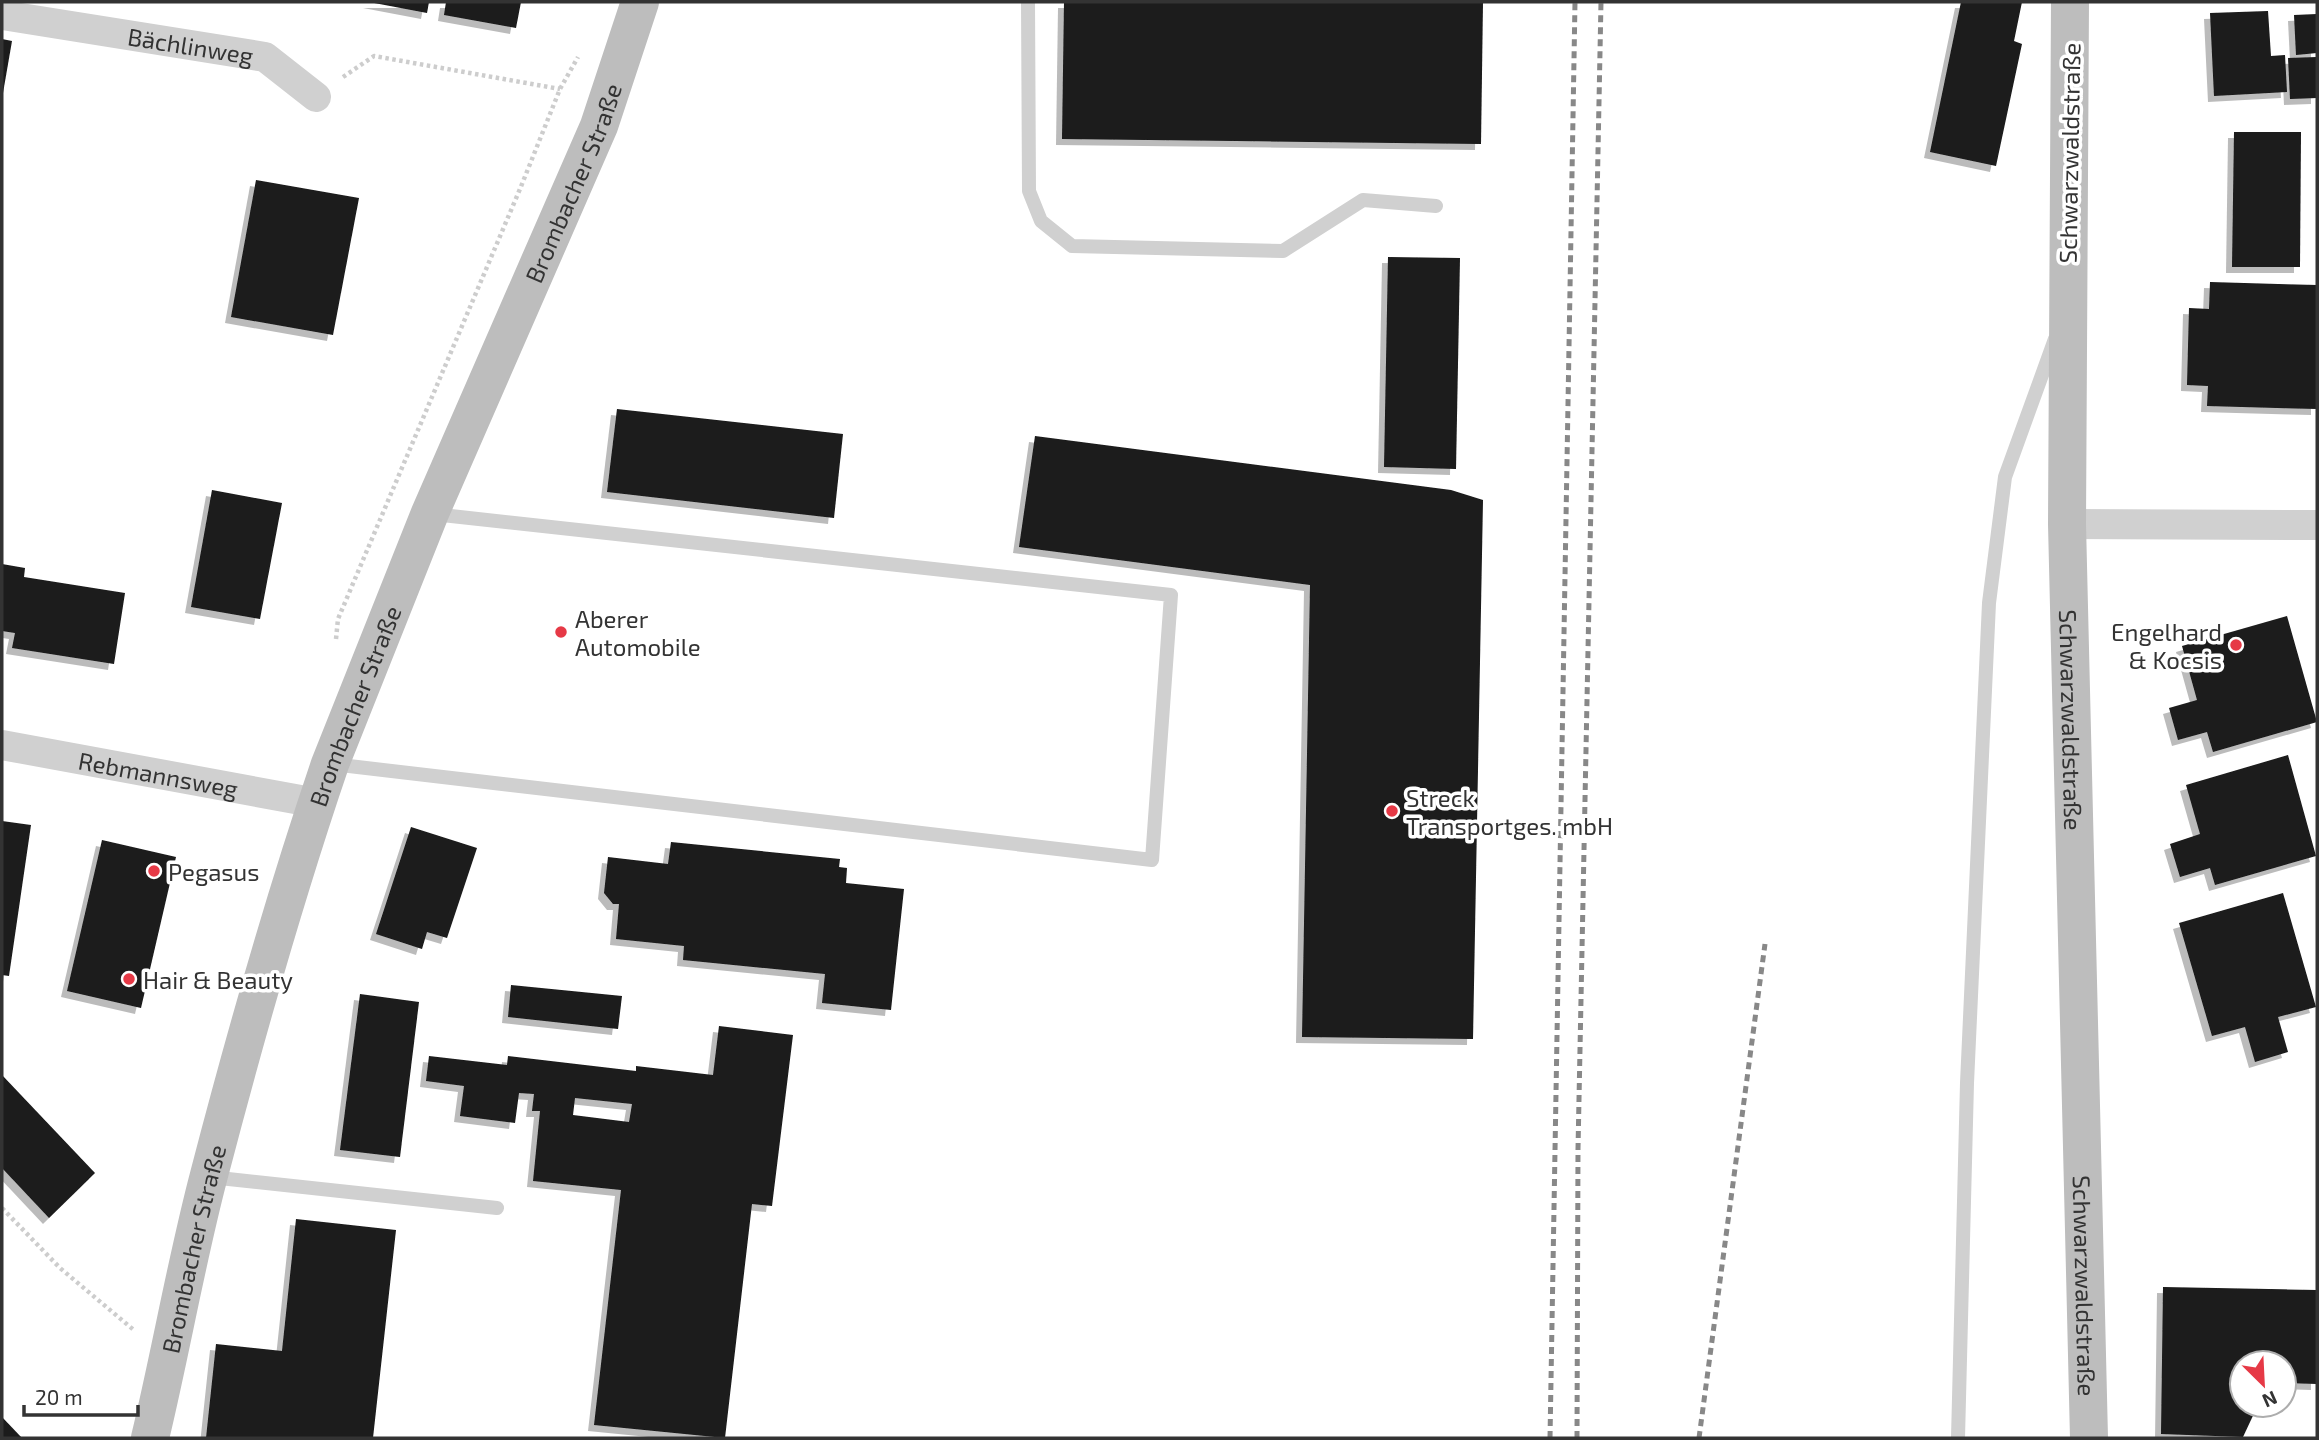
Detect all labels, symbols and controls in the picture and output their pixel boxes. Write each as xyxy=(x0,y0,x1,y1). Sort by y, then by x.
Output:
street label: Bächlinweg xyxy=(126,21,256,69)
street label: Schwarzwaldstraße xyxy=(2053,42,2085,264)
street label: Brombacher Straße xyxy=(518,80,627,287)
street label: Brombacher Straße xyxy=(302,601,406,810)
place label: Aberer Automobile xyxy=(575,604,701,661)
street label: Schwarzwaldstraße xyxy=(2055,609,2089,831)
place label: Engelhard & Kocsis xyxy=(2111,617,2222,674)
marker: Aberer Automobile xyxy=(553,624,569,640)
marker: Engelhard & Kocsis xyxy=(2228,637,2244,653)
street label: Rebmannsweg xyxy=(76,745,240,803)
place label: Streck Transportges. mbH xyxy=(1406,783,1613,840)
marker: Streck Transportges. mbH xyxy=(1384,803,1400,819)
place label: Pegasus xyxy=(168,857,259,886)
marker: Pegasus xyxy=(146,863,162,879)
place label: Hair & Beauty xyxy=(143,965,293,994)
marker: Hair & Beauty xyxy=(121,971,137,987)
street label: Brombacher Straße xyxy=(155,1141,231,1356)
street label: Schwarzwaldstraße xyxy=(2068,1175,2102,1397)
north arrow xyxy=(2228,1349,2298,1419)
scale bar xyxy=(24,1374,138,1418)
text: 20 m xyxy=(35,1384,83,1409)
text: N xyxy=(2259,1387,2281,1413)

